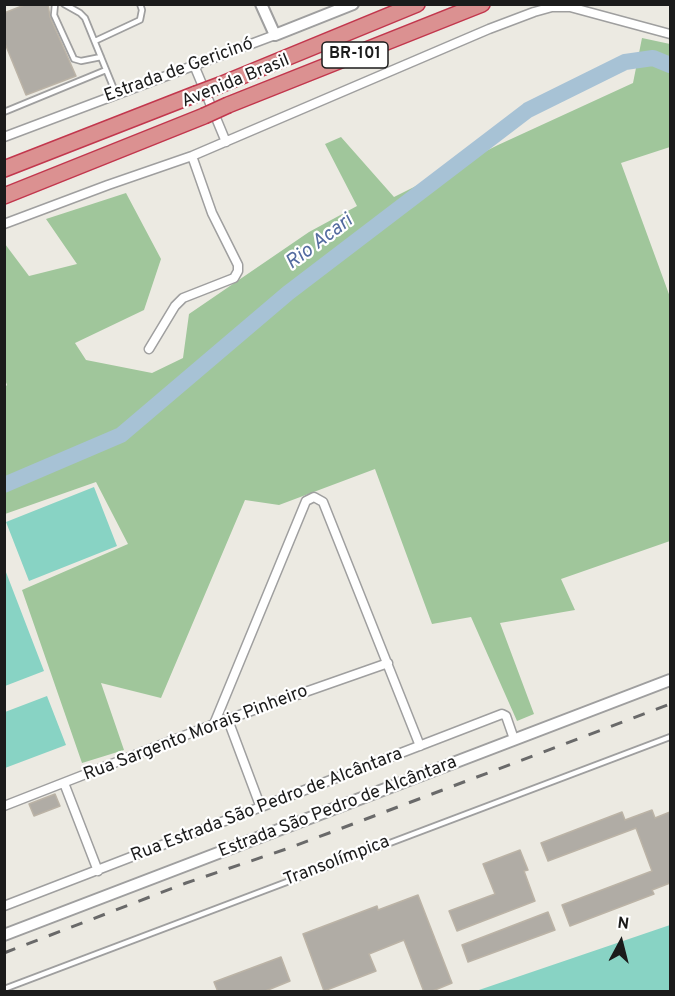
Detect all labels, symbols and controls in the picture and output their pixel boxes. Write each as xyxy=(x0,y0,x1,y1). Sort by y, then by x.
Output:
street label: Estrada de Gericinó xyxy=(102,34,256,108)
road number: BR-101 xyxy=(322,42,388,68)
street label: Avenida Brasil xyxy=(179,51,293,113)
water label: Rio Acari xyxy=(282,210,358,276)
street label: Rua Sargento Morais Pinheiro xyxy=(81,681,311,787)
street label: Rua Estrada São Pedro de Alcântara xyxy=(128,744,406,868)
street label: Estrada São Pedro de Alcântara xyxy=(216,753,460,863)
street label: Transolímpica xyxy=(281,832,393,892)
north arrow xyxy=(591,912,651,972)
text: N xyxy=(616,914,630,935)

